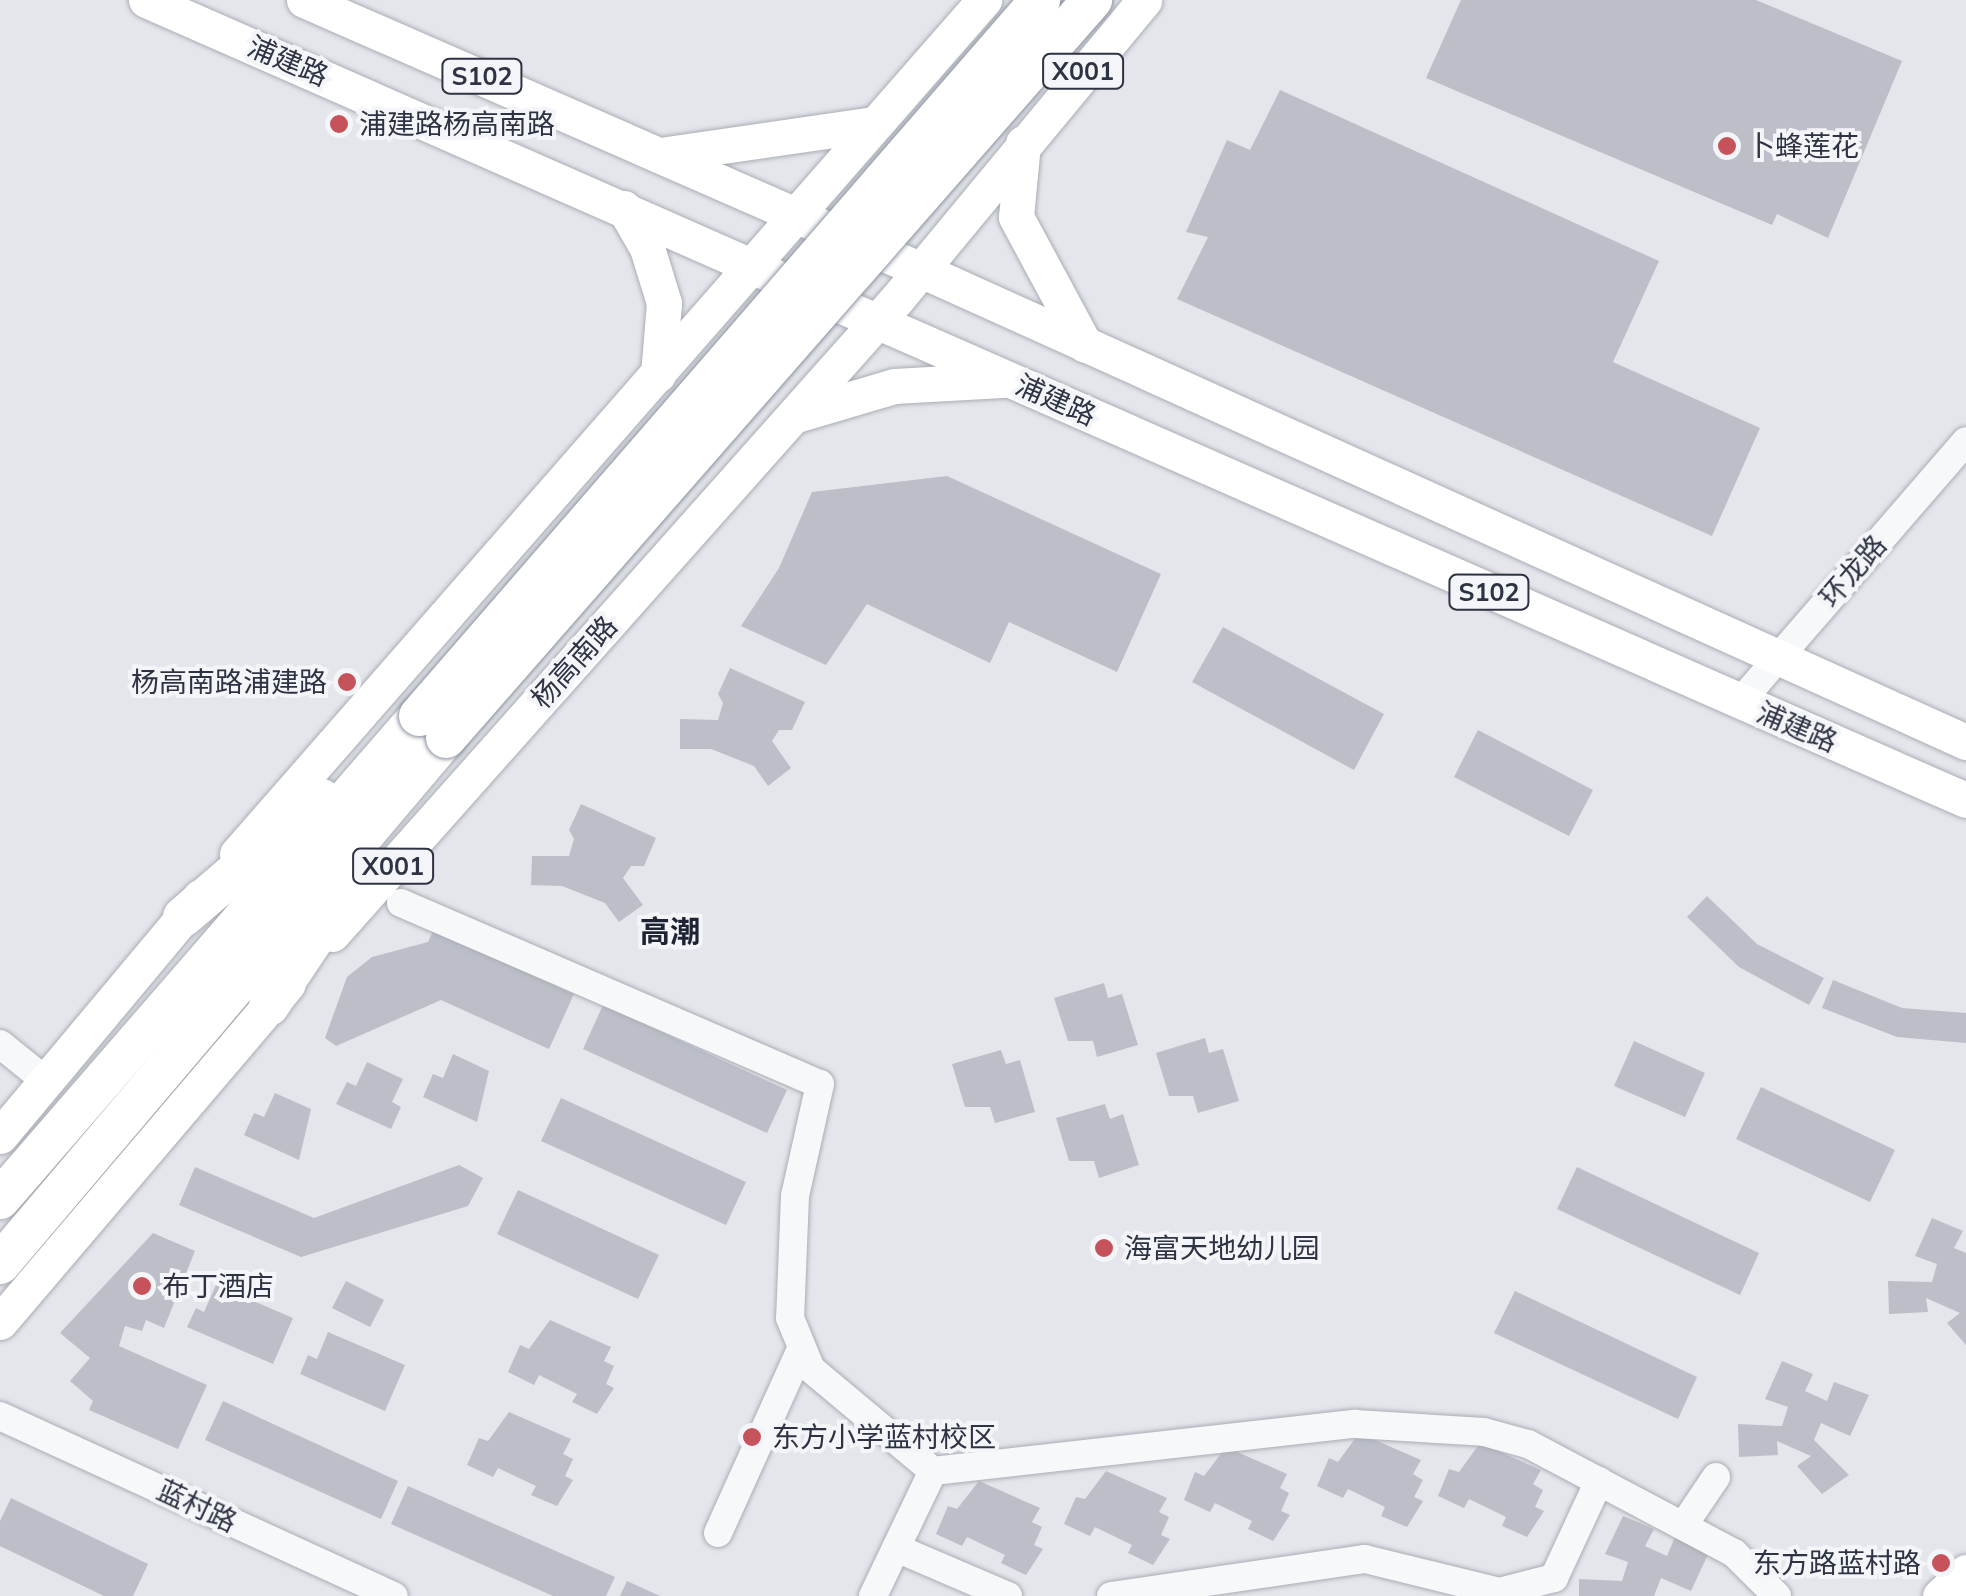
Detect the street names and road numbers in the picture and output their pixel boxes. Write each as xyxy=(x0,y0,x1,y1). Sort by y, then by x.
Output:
street label: 浦建路 xyxy=(243,29,333,93)
road number: X001 xyxy=(1040,51,1126,91)
road number: S102 xyxy=(440,56,524,96)
street label: 浦建路 xyxy=(1011,368,1101,432)
street label: 环龙路 xyxy=(1813,528,1893,614)
road number: S102 xyxy=(1446,572,1532,612)
street label: 杨高南路 xyxy=(524,609,624,715)
street label: 浦建路 xyxy=(1752,695,1842,759)
road number: X001 xyxy=(350,846,436,886)
street label: 蓝村路 xyxy=(152,1473,242,1539)

